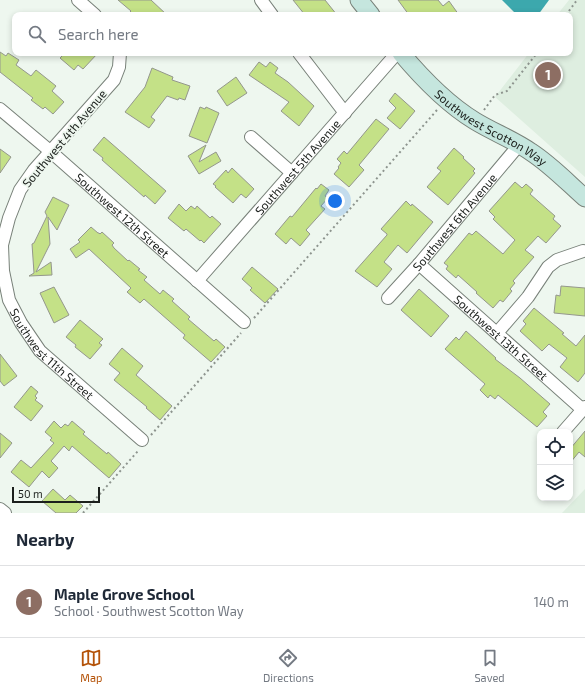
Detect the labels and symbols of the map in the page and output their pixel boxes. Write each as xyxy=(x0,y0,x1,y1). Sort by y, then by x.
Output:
pin: 1 xyxy=(535,60,561,90)
street label: Southwest 4th Avenue xyxy=(19,86,109,190)
street label: Southwest Scotton Way xyxy=(432,86,551,169)
street label: Southwest 5th Avenue xyxy=(252,116,343,217)
street label: Southwest 12th Street xyxy=(73,170,173,260)
street label: Southwest 6th Avenue xyxy=(410,170,499,273)
your location xyxy=(325,191,345,211)
street label: Southwest 13th Street xyxy=(451,292,551,383)
street label: Southwest 11th Street xyxy=(7,306,97,402)
scale bar xyxy=(12,485,100,504)

